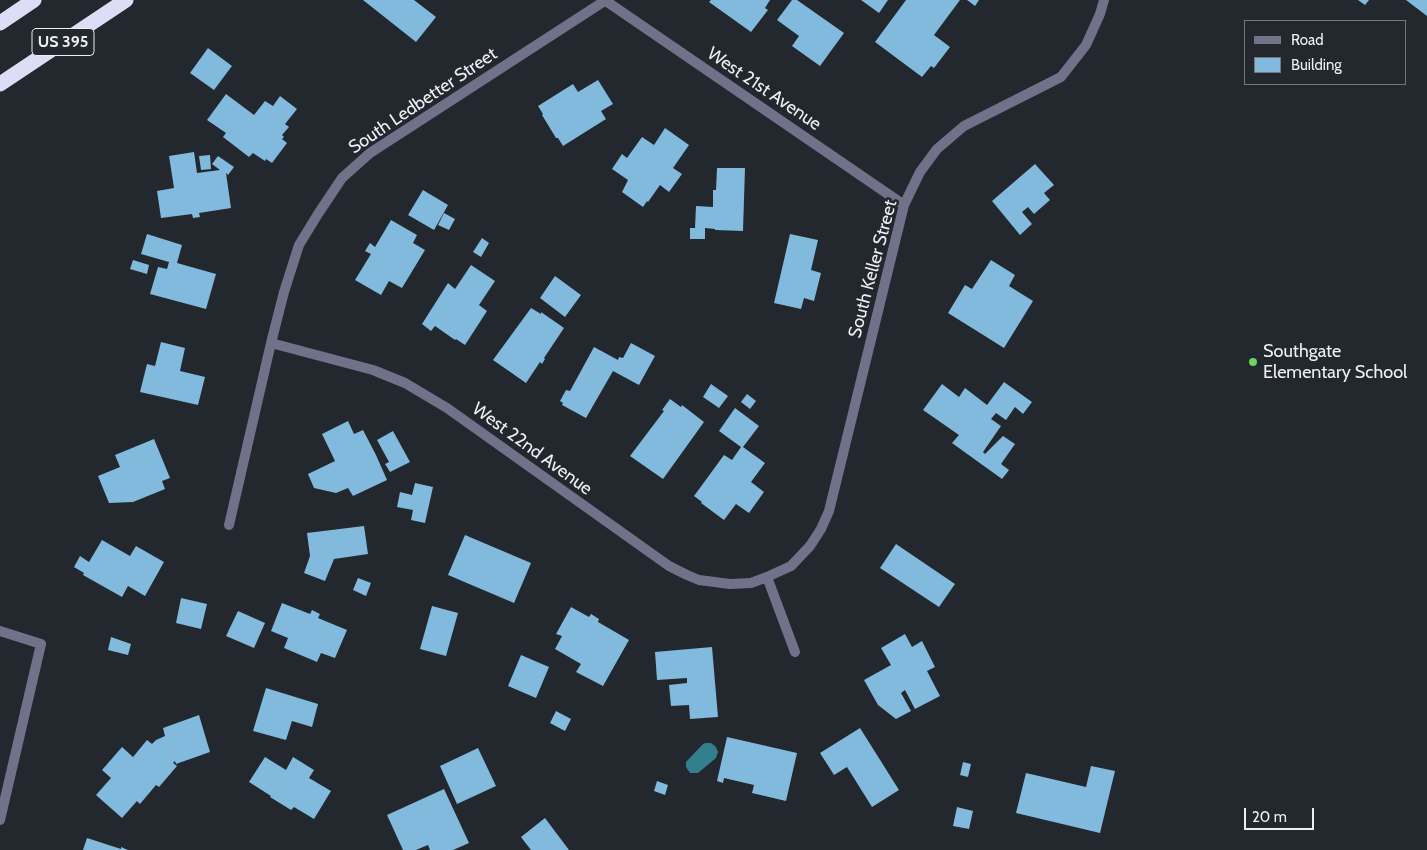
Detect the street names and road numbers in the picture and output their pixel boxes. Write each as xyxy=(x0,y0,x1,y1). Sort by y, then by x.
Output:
road number: US 395 xyxy=(32,28,94,56)
street label: South Ledbetter Street xyxy=(345,43,501,159)
street label: West 21st Avenue xyxy=(703,43,825,135)
street label: South Keller Street xyxy=(844,198,902,340)
street label: West 22nd Avenue xyxy=(468,398,596,500)

